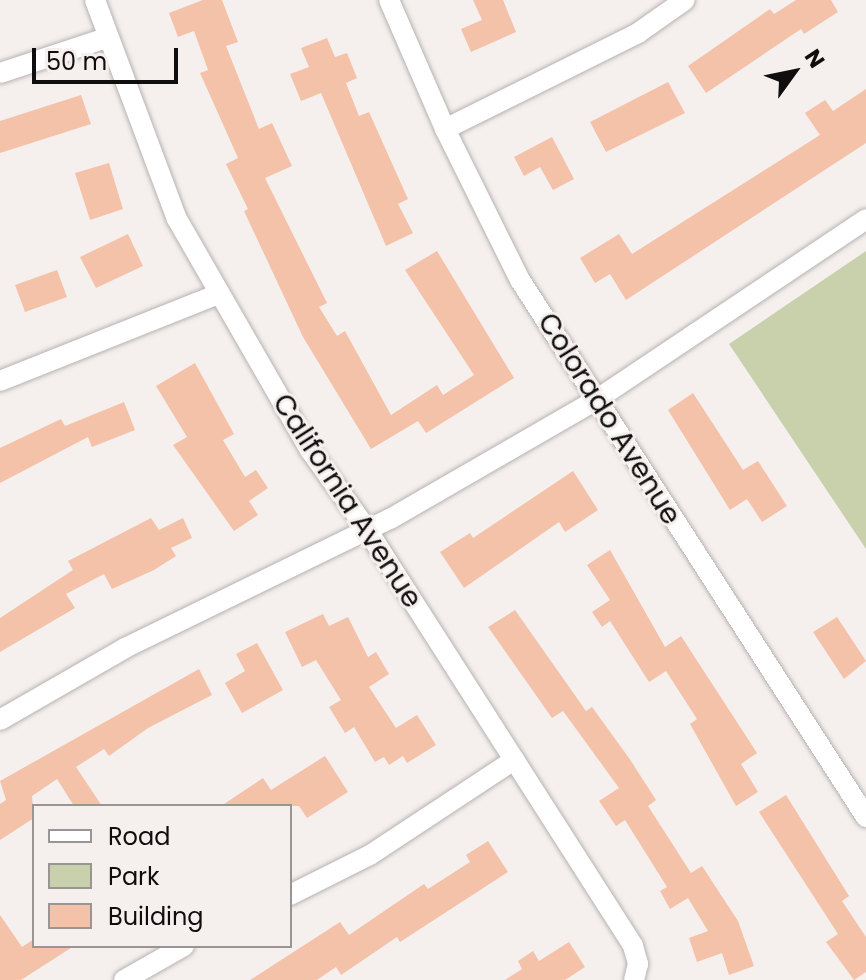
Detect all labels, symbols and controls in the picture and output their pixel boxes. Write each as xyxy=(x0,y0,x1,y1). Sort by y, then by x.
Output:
scale bar xyxy=(36,32,182,82)
north arrow xyxy=(754,32,834,112)
text: N xyxy=(797,43,832,74)
text: 50 m xyxy=(46,45,107,78)
street label: Colorado Avenue xyxy=(530,307,688,531)
street label: California Avenue xyxy=(265,388,429,614)
legend xyxy=(32,804,292,948)
text: Road xyxy=(108,820,170,853)
text: Park xyxy=(108,860,159,893)
text: Building xyxy=(108,900,204,933)

